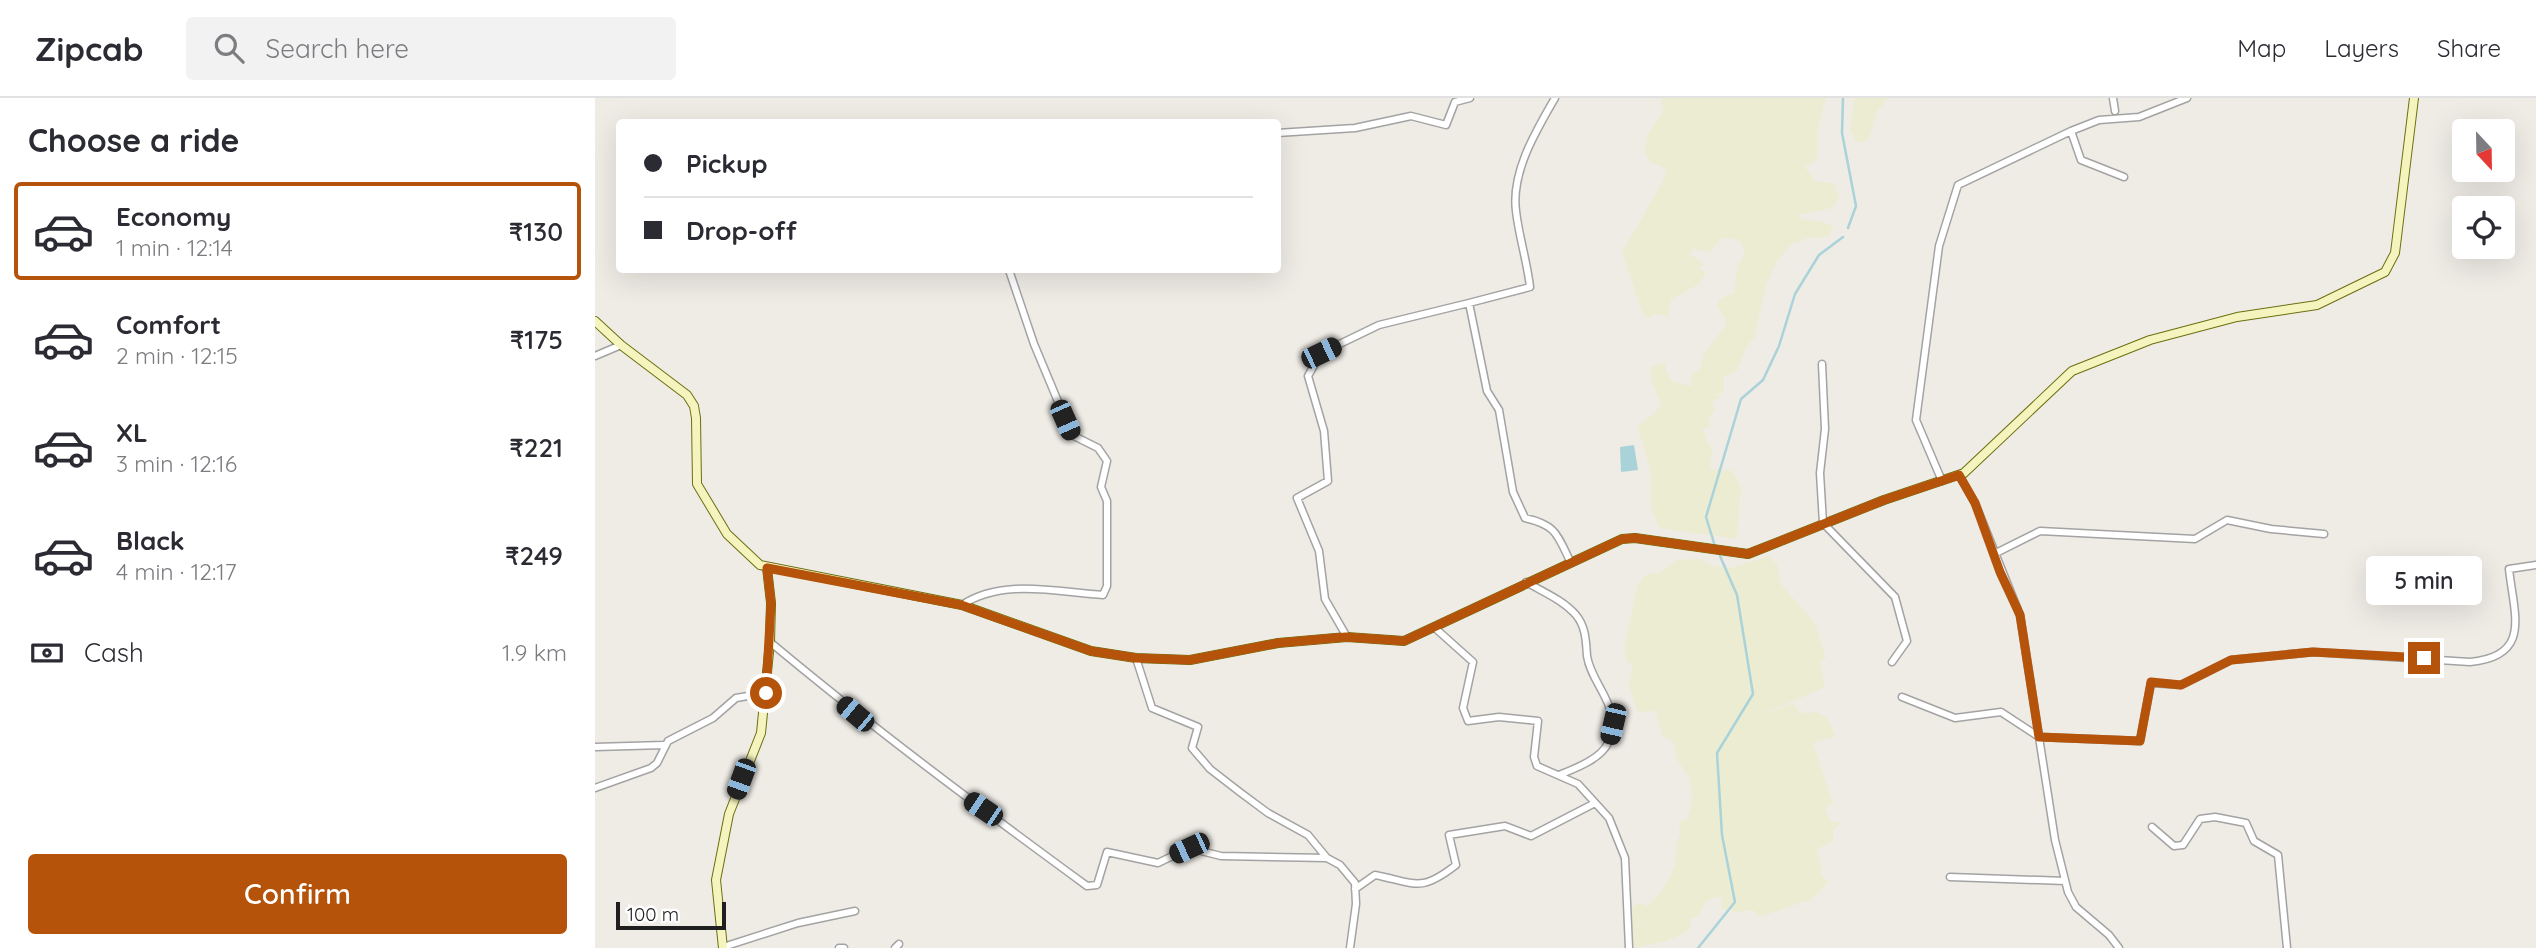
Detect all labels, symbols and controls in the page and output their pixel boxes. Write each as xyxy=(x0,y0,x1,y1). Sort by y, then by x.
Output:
search box xyxy=(186,17,676,80)
text: Zipcab xyxy=(35,28,144,69)
icon: search xyxy=(210,29,248,67)
text: Search here xyxy=(266,32,409,65)
text: Map xyxy=(2237,33,2286,63)
text: Layers xyxy=(2324,33,2399,63)
text: Share xyxy=(2437,33,2501,63)
north arrow xyxy=(2452,119,2515,182)
map controls xyxy=(2452,119,2515,259)
text: Choose a ride xyxy=(28,120,240,160)
text: Pickup xyxy=(686,147,768,180)
button: locate xyxy=(2452,196,2515,259)
icon: car xyxy=(32,200,95,263)
text: Economy xyxy=(116,200,231,233)
text: Drop-off xyxy=(686,214,797,247)
text: ₹130 xyxy=(509,215,563,248)
text: 1 min · 12:14 xyxy=(116,233,233,262)
icon: car xyxy=(32,308,95,371)
text: Comfort xyxy=(116,308,221,341)
text: ₹175 xyxy=(510,323,563,356)
car xyxy=(1298,334,1345,372)
text: 2 min · 12:15 xyxy=(116,341,238,370)
car xyxy=(1047,397,1084,443)
icon: car xyxy=(32,416,95,479)
text: XL xyxy=(116,416,148,449)
text: ₹221 xyxy=(509,431,563,464)
text: 3 min · 12:16 xyxy=(116,449,237,478)
icon: car xyxy=(32,524,95,587)
text: Black xyxy=(116,524,185,557)
text: ₹249 xyxy=(505,539,563,572)
callout: 5 min xyxy=(2366,556,2482,606)
text: 4 min · 12:17 xyxy=(116,557,237,586)
text: 5 min xyxy=(2394,566,2454,595)
icon: cash xyxy=(28,634,66,672)
text: Cash xyxy=(84,636,144,669)
text: 1.9 km xyxy=(502,638,567,667)
route end xyxy=(2408,642,2440,674)
route start xyxy=(750,677,782,709)
car xyxy=(833,692,878,736)
car xyxy=(1599,701,1628,747)
car xyxy=(724,756,759,802)
car xyxy=(960,789,1007,829)
car xyxy=(1166,830,1213,866)
button: Confirm xyxy=(28,854,567,934)
scale bar xyxy=(616,899,726,931)
text: 100 m xyxy=(627,902,679,926)

